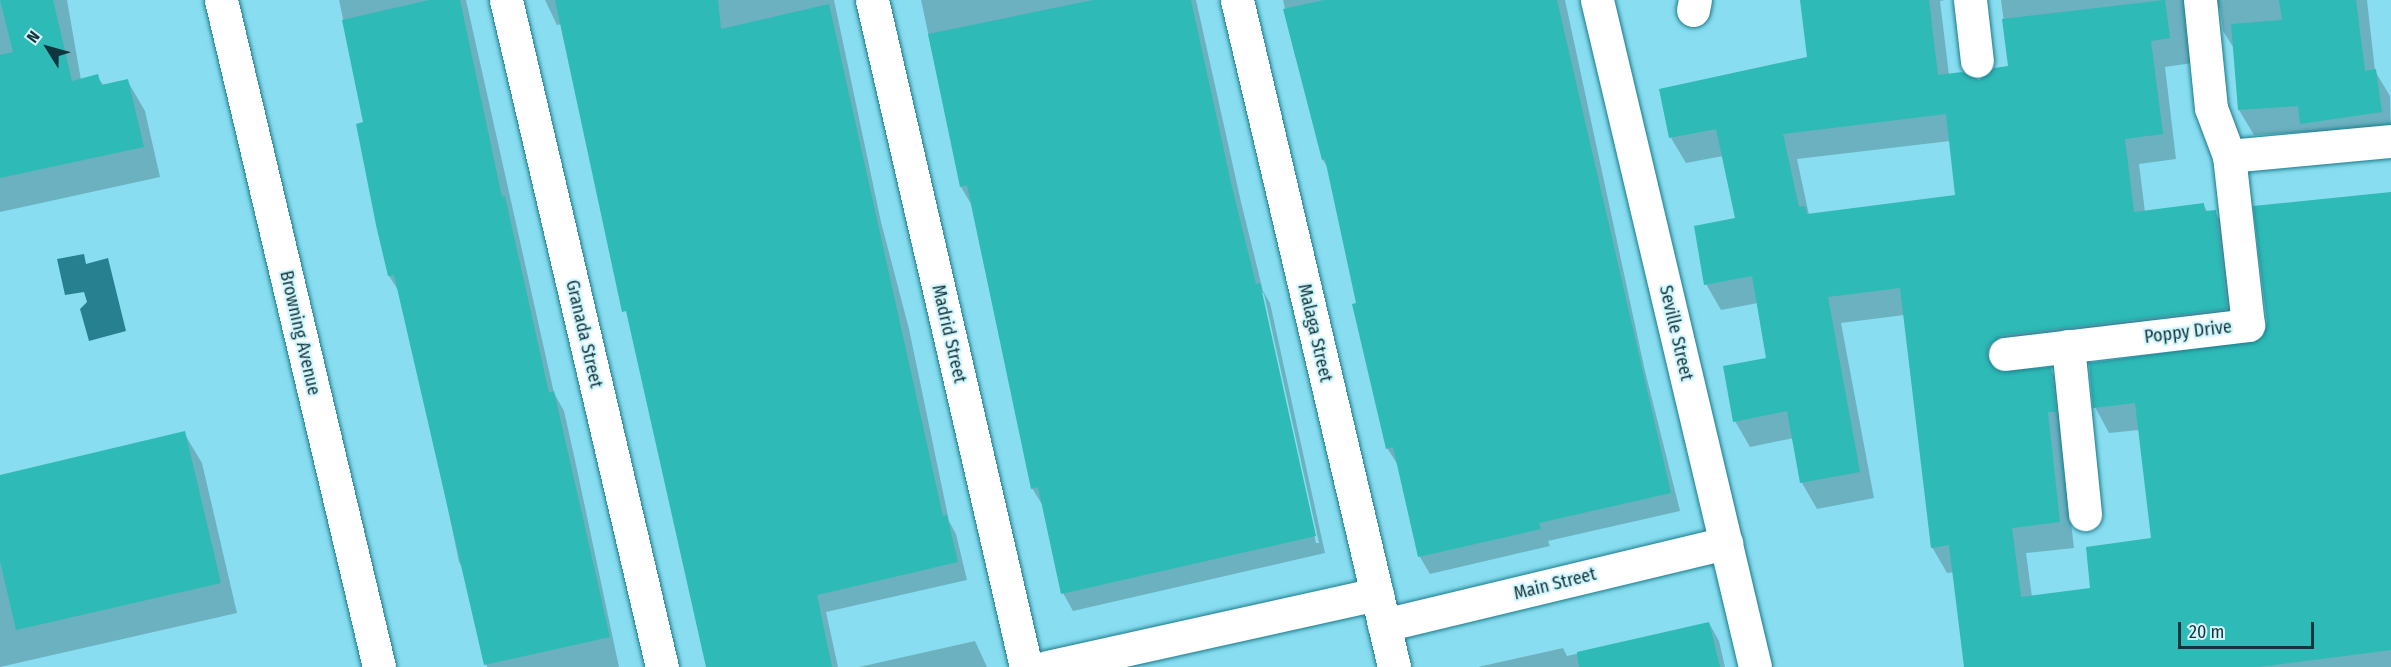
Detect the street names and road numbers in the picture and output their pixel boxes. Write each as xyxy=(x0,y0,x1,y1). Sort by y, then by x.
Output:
street label: Browning Avenue xyxy=(275,269,325,397)
street label: Granada Street xyxy=(561,278,607,390)
street label: Malaga Street xyxy=(1293,282,1337,384)
street label: Madrid Street xyxy=(927,283,971,385)
street label: Seville Street xyxy=(1655,283,1697,383)
street label: Poppy Drive xyxy=(2143,316,2233,348)
street label: Main Street xyxy=(1512,563,1598,605)

